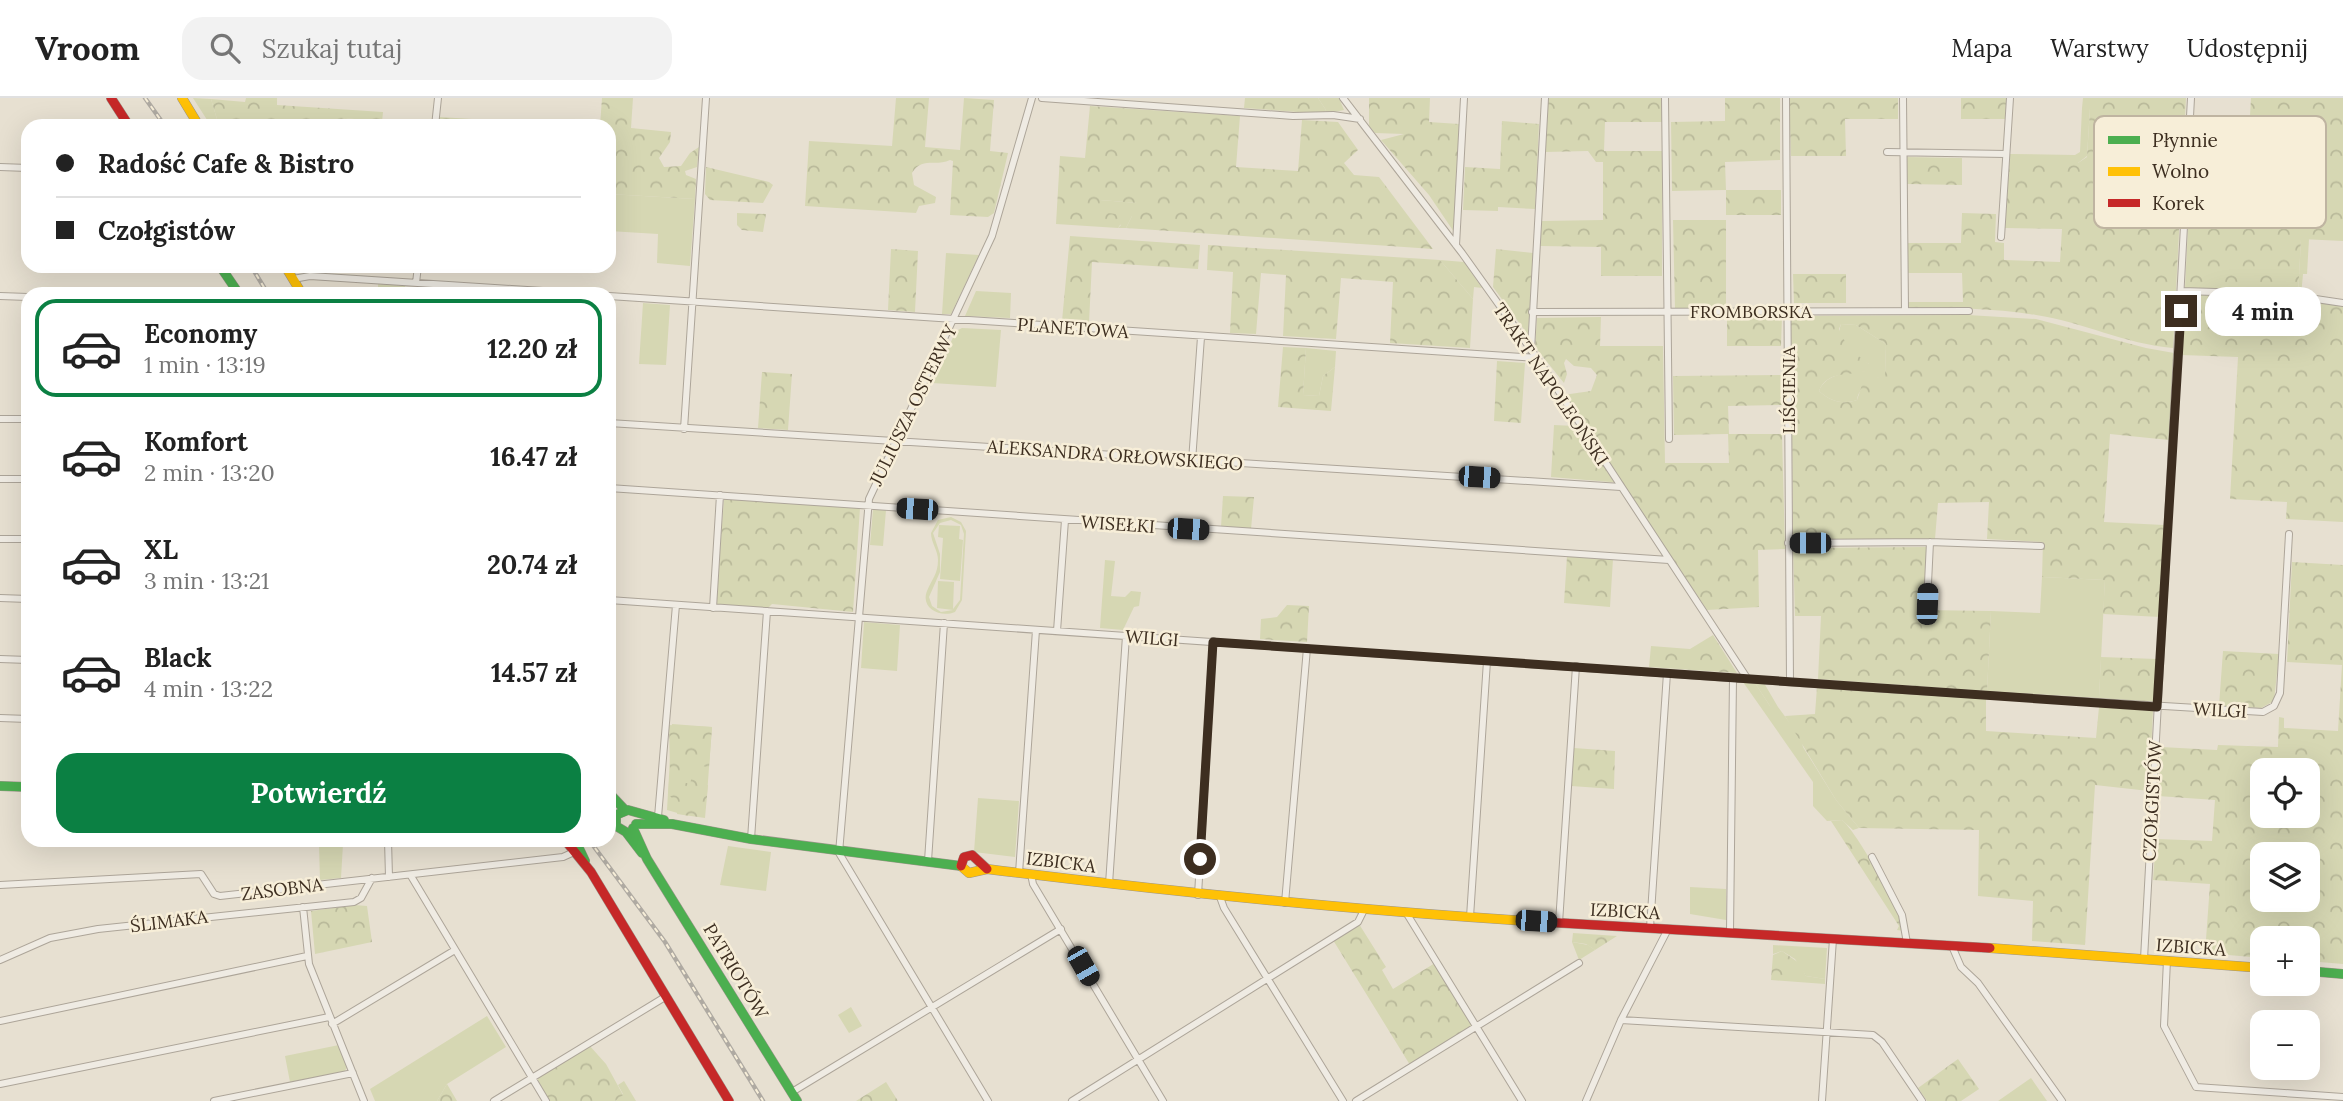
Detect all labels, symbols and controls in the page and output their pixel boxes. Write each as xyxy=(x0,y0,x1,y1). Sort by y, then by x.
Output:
search box xyxy=(182,17,672,80)
text: Vroom xyxy=(35,27,140,69)
icon: search xyxy=(206,29,244,67)
text: Szukaj tutaj xyxy=(262,32,402,65)
text: Mapa xyxy=(1951,33,2012,64)
text: Warstwy xyxy=(2050,33,2149,64)
text: Udostępnij xyxy=(2187,33,2308,64)
legend xyxy=(2094,116,2326,228)
text: Płynnie xyxy=(2152,128,2218,152)
text: Radość Cafe & Bistro xyxy=(98,147,354,180)
text: Wolno xyxy=(2152,159,2209,183)
text: Korek xyxy=(2152,191,2205,215)
text: Czołgistów xyxy=(98,214,235,247)
callout: 4 min xyxy=(2206,286,2321,336)
route end xyxy=(2165,295,2197,327)
text: 4 min xyxy=(2232,297,2294,326)
street label: TRAKT NAPOLEOŃSKI xyxy=(1488,298,1614,470)
street label: FROMBORSKA xyxy=(1690,300,1813,323)
street label: PLANETOWA xyxy=(1017,313,1130,343)
icon: car xyxy=(60,317,123,380)
text: Economy xyxy=(144,317,257,350)
street label: JULIUSZA OSTERWY xyxy=(864,320,962,490)
text: 12.20 zł xyxy=(487,332,577,365)
street label: LIŚCIENIA xyxy=(1777,346,1800,434)
text: 1 min · 13:19 xyxy=(144,350,266,379)
icon: car xyxy=(60,425,123,488)
text: Komfort xyxy=(144,425,248,458)
street label: ALEKSANDRA ORŁOWSKIEGO xyxy=(985,435,1244,475)
text: 16.47 zł xyxy=(490,440,577,473)
text: 2 min · 13:20 xyxy=(144,458,275,487)
car xyxy=(1458,465,1501,489)
car xyxy=(896,497,939,521)
street label: WISEŁKI xyxy=(1080,510,1156,538)
car xyxy=(1167,517,1210,541)
icon: car xyxy=(60,533,123,596)
text: XL xyxy=(144,533,178,566)
car xyxy=(1790,533,1832,554)
text: 20.74 zł xyxy=(487,548,577,581)
text: 3 min · 13:21 xyxy=(144,566,269,595)
car xyxy=(1916,583,1939,625)
street label: WILGI xyxy=(1124,625,1180,651)
icon: car xyxy=(60,641,123,704)
text: Black xyxy=(144,641,212,674)
text: 14.57 zł xyxy=(491,656,577,689)
text: 4 min · 13:22 xyxy=(144,674,273,703)
street label: WILGI xyxy=(2193,697,2247,723)
street label: CZOŁGISTÓW xyxy=(2137,739,2167,862)
button: Potwierdź xyxy=(56,753,581,833)
map controls xyxy=(2250,758,2320,1080)
button: locate xyxy=(2250,758,2320,828)
button: layers xyxy=(2250,842,2320,912)
route start xyxy=(1184,843,1216,875)
street label: IZBICKA xyxy=(1025,846,1098,878)
street label: ZASOBNA xyxy=(240,872,325,905)
street label: IZBICKA xyxy=(1589,898,1661,924)
street label: ŚLIMAKA xyxy=(129,905,210,937)
car xyxy=(1515,909,1558,933)
street label: PATRIOTÓW xyxy=(698,919,774,1024)
button: + xyxy=(2250,926,2320,996)
street label: IZBICKA xyxy=(2155,933,2227,961)
car xyxy=(1064,943,1103,989)
button: − xyxy=(2250,1010,2320,1080)

